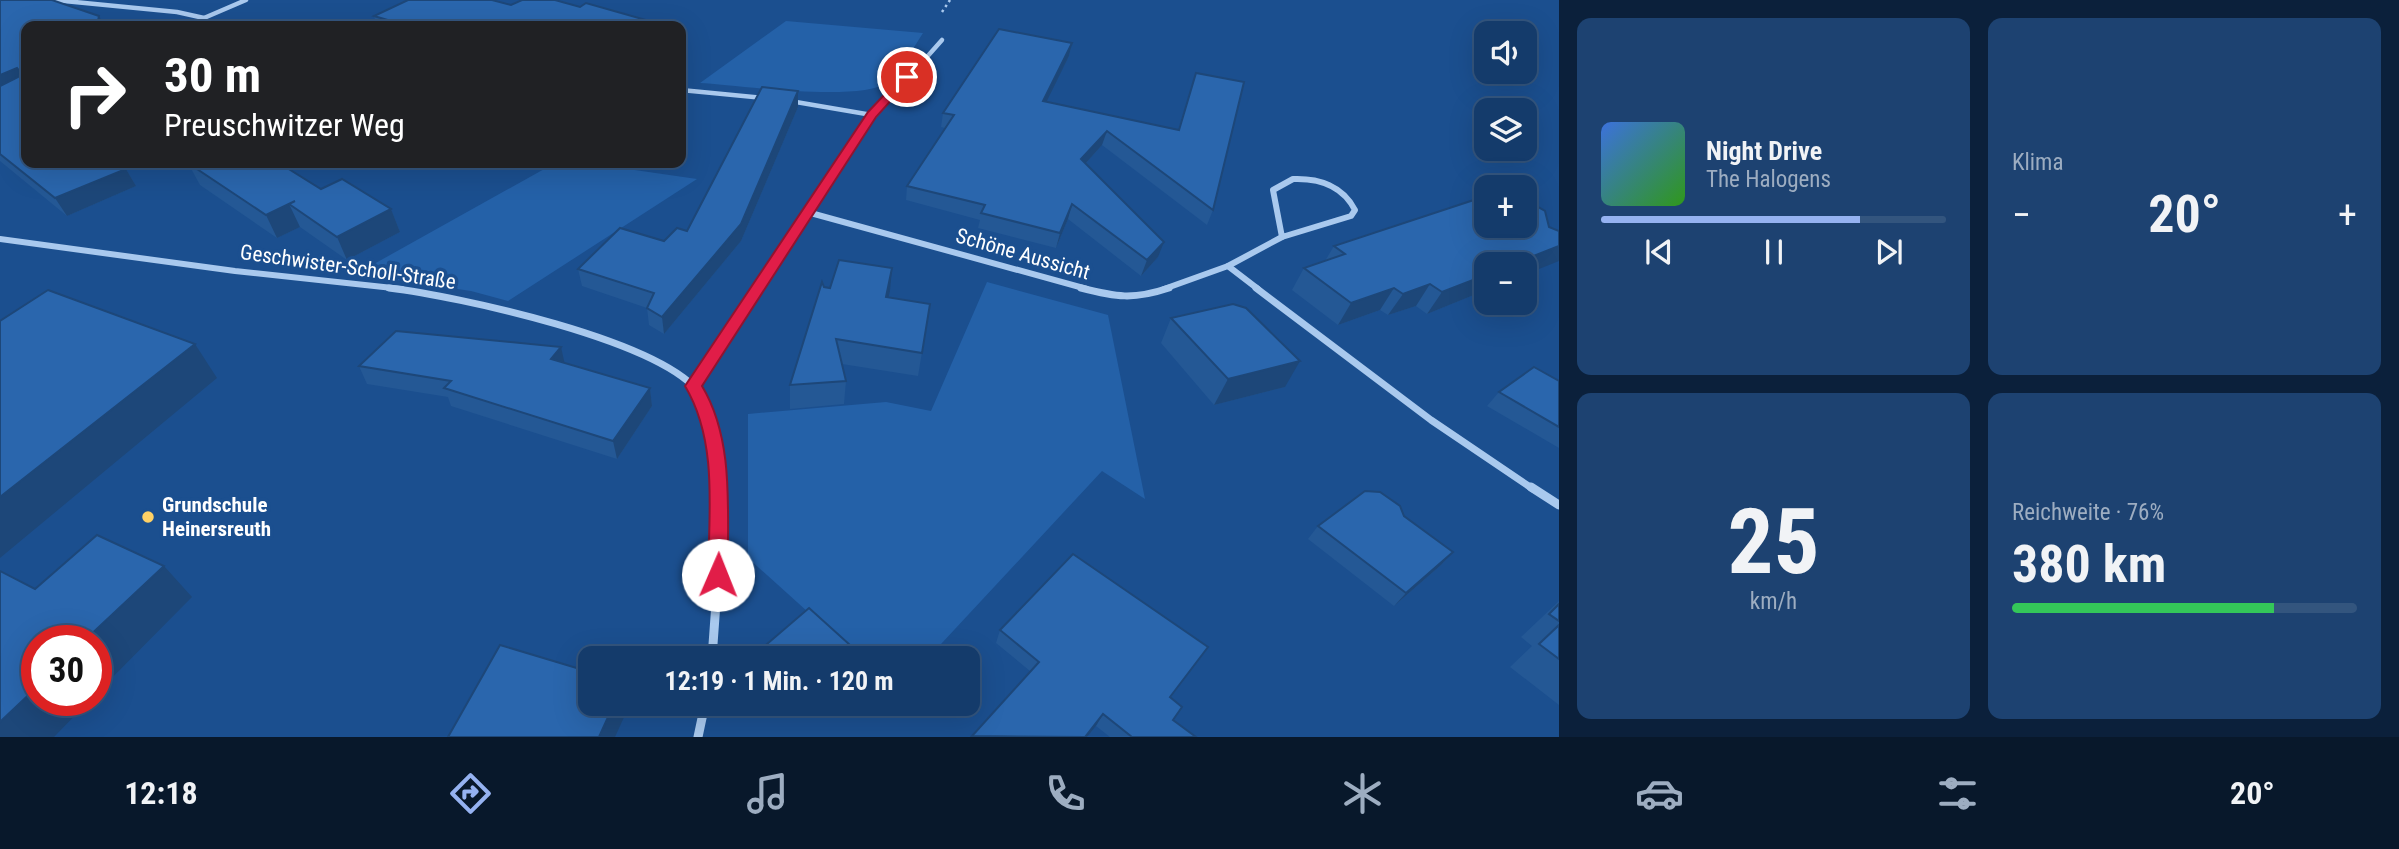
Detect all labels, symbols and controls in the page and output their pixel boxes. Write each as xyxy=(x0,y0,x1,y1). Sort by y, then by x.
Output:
map controls xyxy=(1474,21,1537,315)
button: sound xyxy=(1474,21,1537,84)
text: 30 m xyxy=(164,47,261,104)
pin xyxy=(877,47,937,107)
icon: right xyxy=(49,49,140,140)
icon: arrive xyxy=(888,58,926,96)
button: layers xyxy=(1474,98,1537,161)
text: Preuschwitzer Weg xyxy=(164,106,405,144)
text: Night Drive xyxy=(1706,136,1822,166)
text: Klima xyxy=(2012,149,2063,176)
text: The Halogens xyxy=(1706,166,1831,193)
button: + xyxy=(1474,175,1537,238)
text: 20° xyxy=(2148,184,2221,245)
text: − xyxy=(2012,193,2031,237)
text: + xyxy=(2338,193,2357,237)
street label: Schöne Aussicht xyxy=(953,223,1093,285)
icon: previous xyxy=(1640,233,1678,271)
icon: pause xyxy=(1755,233,1793,271)
icon: next xyxy=(1870,233,1908,271)
street label: Geschwister-Scholl-Straße xyxy=(239,240,457,294)
button: − xyxy=(1474,252,1537,315)
text: 25 xyxy=(1728,489,1819,595)
place label: Grundschule Heinersreuth xyxy=(162,493,271,541)
text: Reichweite · 76% xyxy=(2012,499,2164,526)
marker: Grundschule Heinersreuth xyxy=(140,509,156,525)
text: 380 km xyxy=(2012,534,2166,595)
position arrow xyxy=(681,538,755,612)
text: km/h xyxy=(1750,588,1797,615)
speed limit sign: 30 xyxy=(21,625,112,716)
text: 12:19 · 1 Min. · 120 m xyxy=(665,666,893,696)
icon: directions xyxy=(446,769,495,818)
icon: music xyxy=(743,769,792,818)
icon: phone xyxy=(1041,769,1090,818)
icon: climate xyxy=(1338,769,1387,818)
icon: car xyxy=(1635,769,1684,818)
icon: filters xyxy=(1933,769,1982,818)
text: 12:18 xyxy=(124,774,198,812)
text: 20° xyxy=(2230,774,2275,812)

